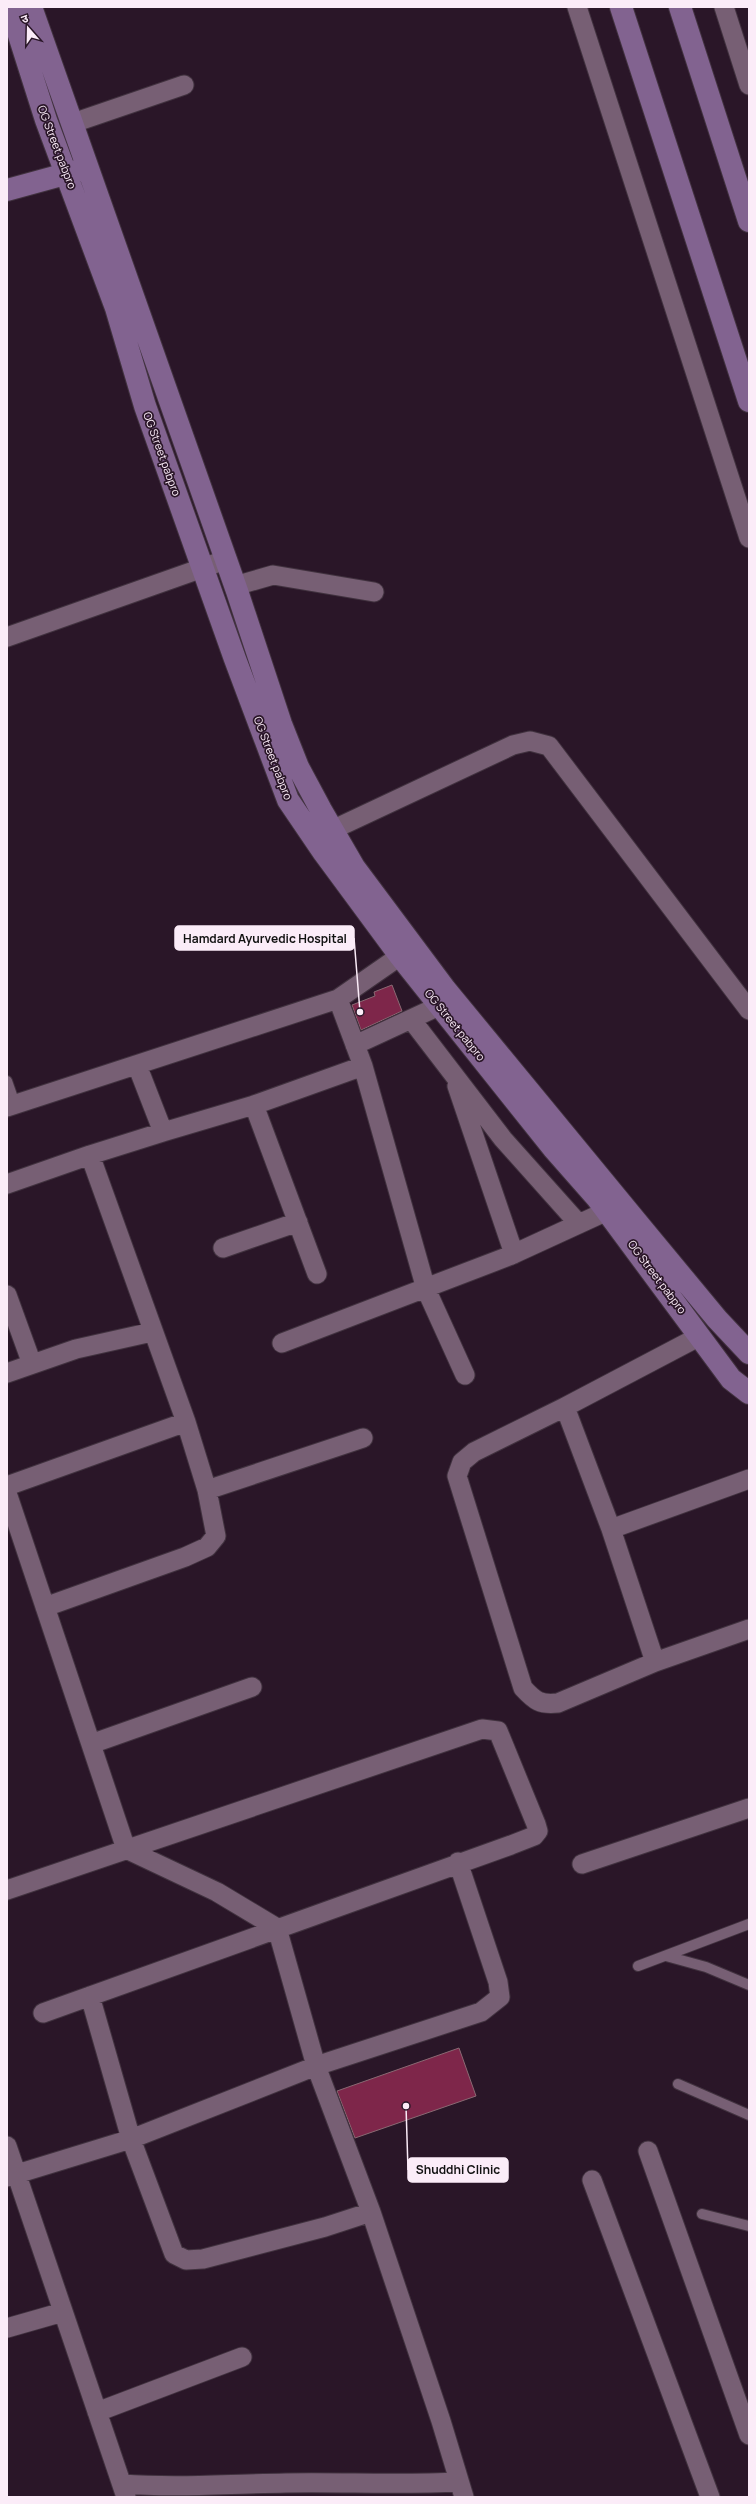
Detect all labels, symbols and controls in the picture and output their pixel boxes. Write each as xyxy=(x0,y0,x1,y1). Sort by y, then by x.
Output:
north arrow xyxy=(8,8,48,48)
text: उ xyxy=(19,10,31,26)
street label: OG Street pabpro xyxy=(35,103,80,191)
street label: OG Street pabpro xyxy=(140,410,185,498)
street label: OG Street pabpro xyxy=(251,714,296,802)
callout: Hamdard Ayurvedic Hospital xyxy=(175,926,354,950)
text: Hamdard Ayurvedic Hospital xyxy=(183,930,347,947)
street label: OG Street pabpro xyxy=(422,986,489,1064)
street label: OG Street pabpro xyxy=(625,1237,690,1317)
callout: Shuddhi Clinic xyxy=(408,2158,508,2182)
text: Shuddhi Clinic xyxy=(416,2161,500,2178)

